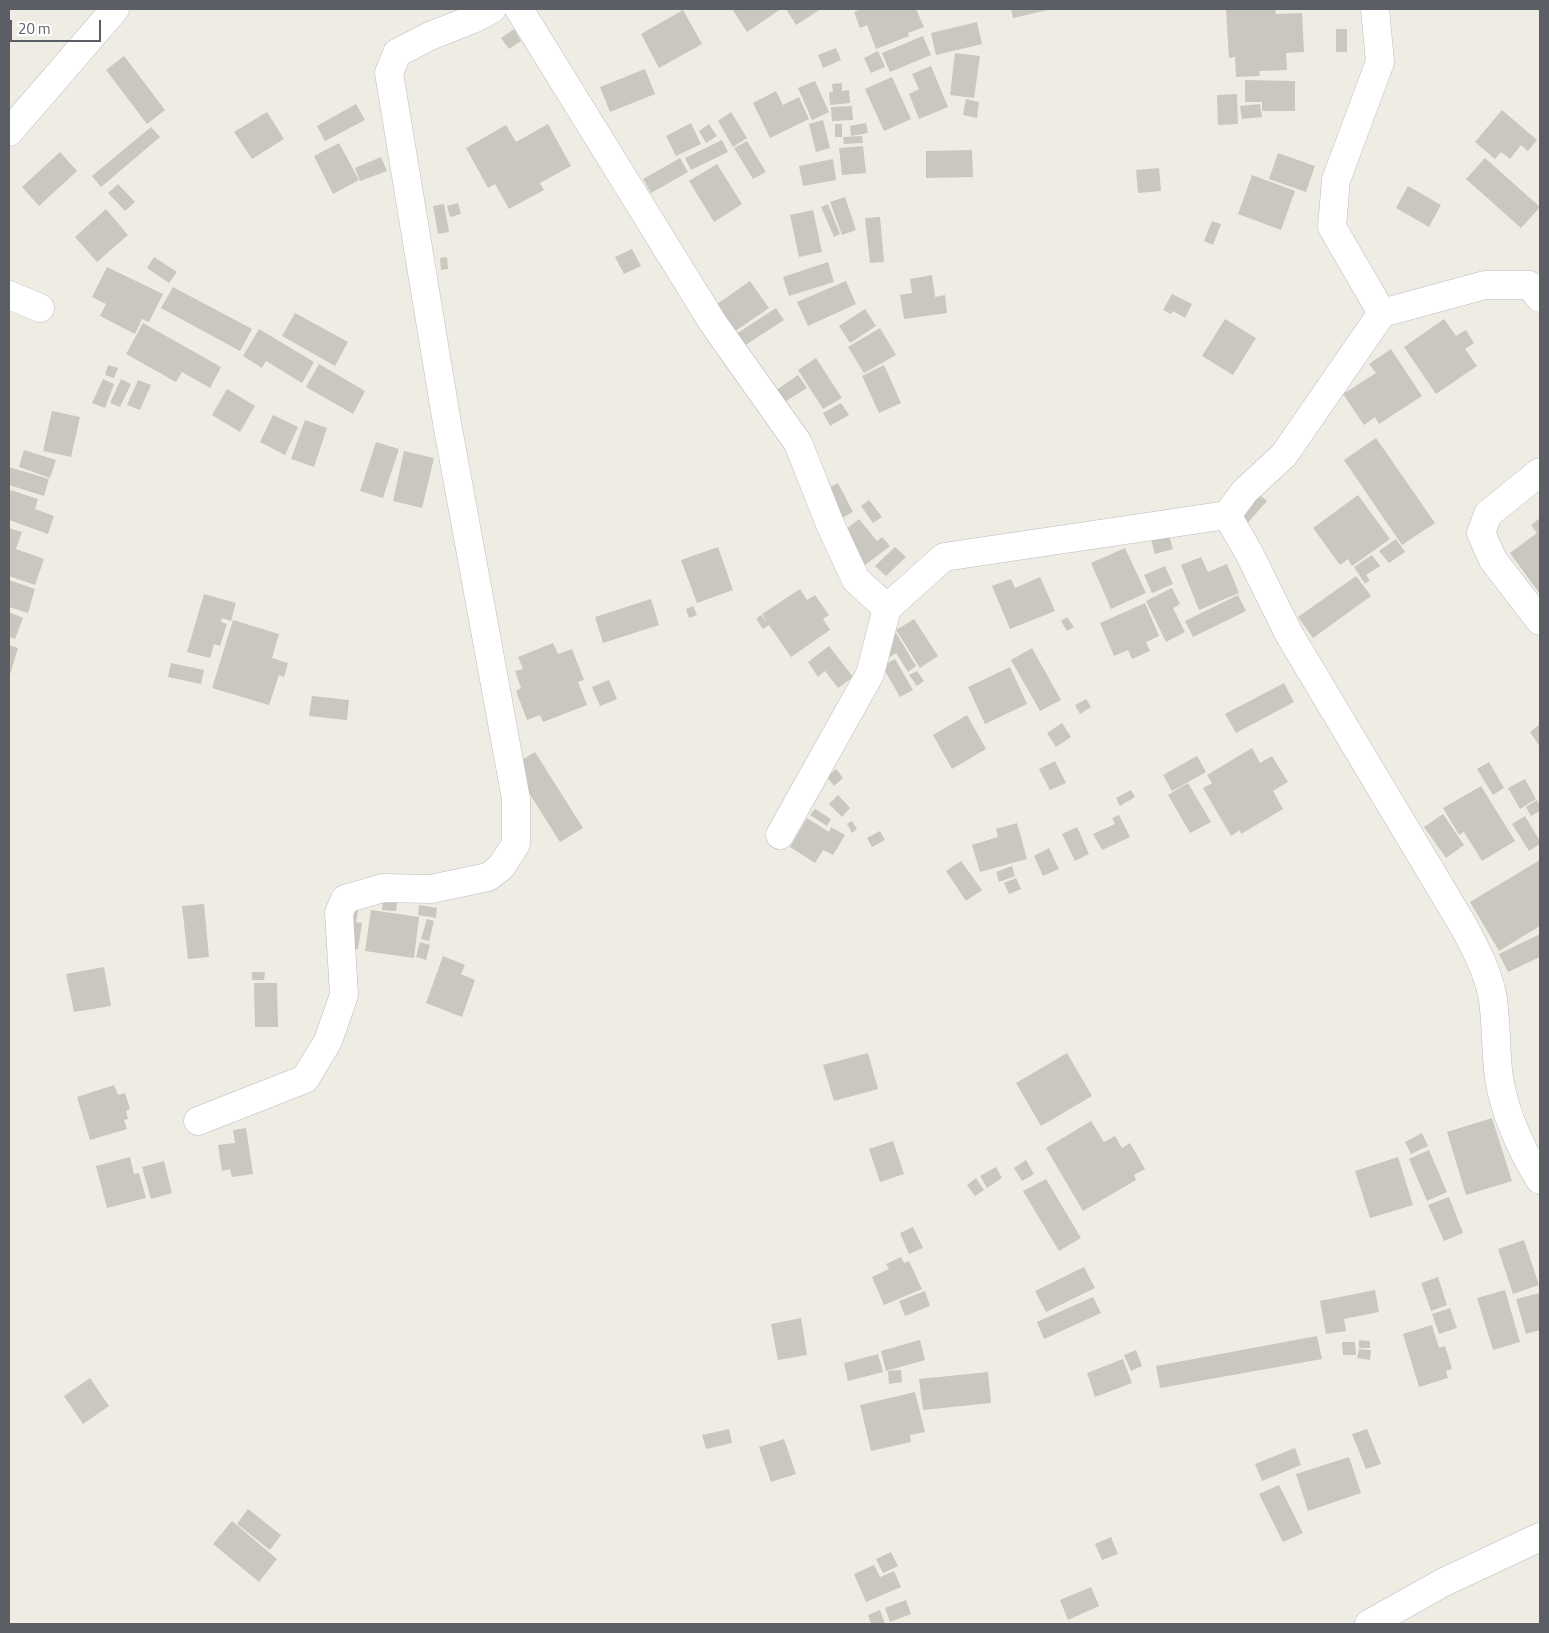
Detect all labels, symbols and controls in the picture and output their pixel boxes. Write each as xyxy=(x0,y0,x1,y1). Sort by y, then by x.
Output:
scale bar xyxy=(12,10,104,42)
text: 20 m xyxy=(18,17,51,40)

